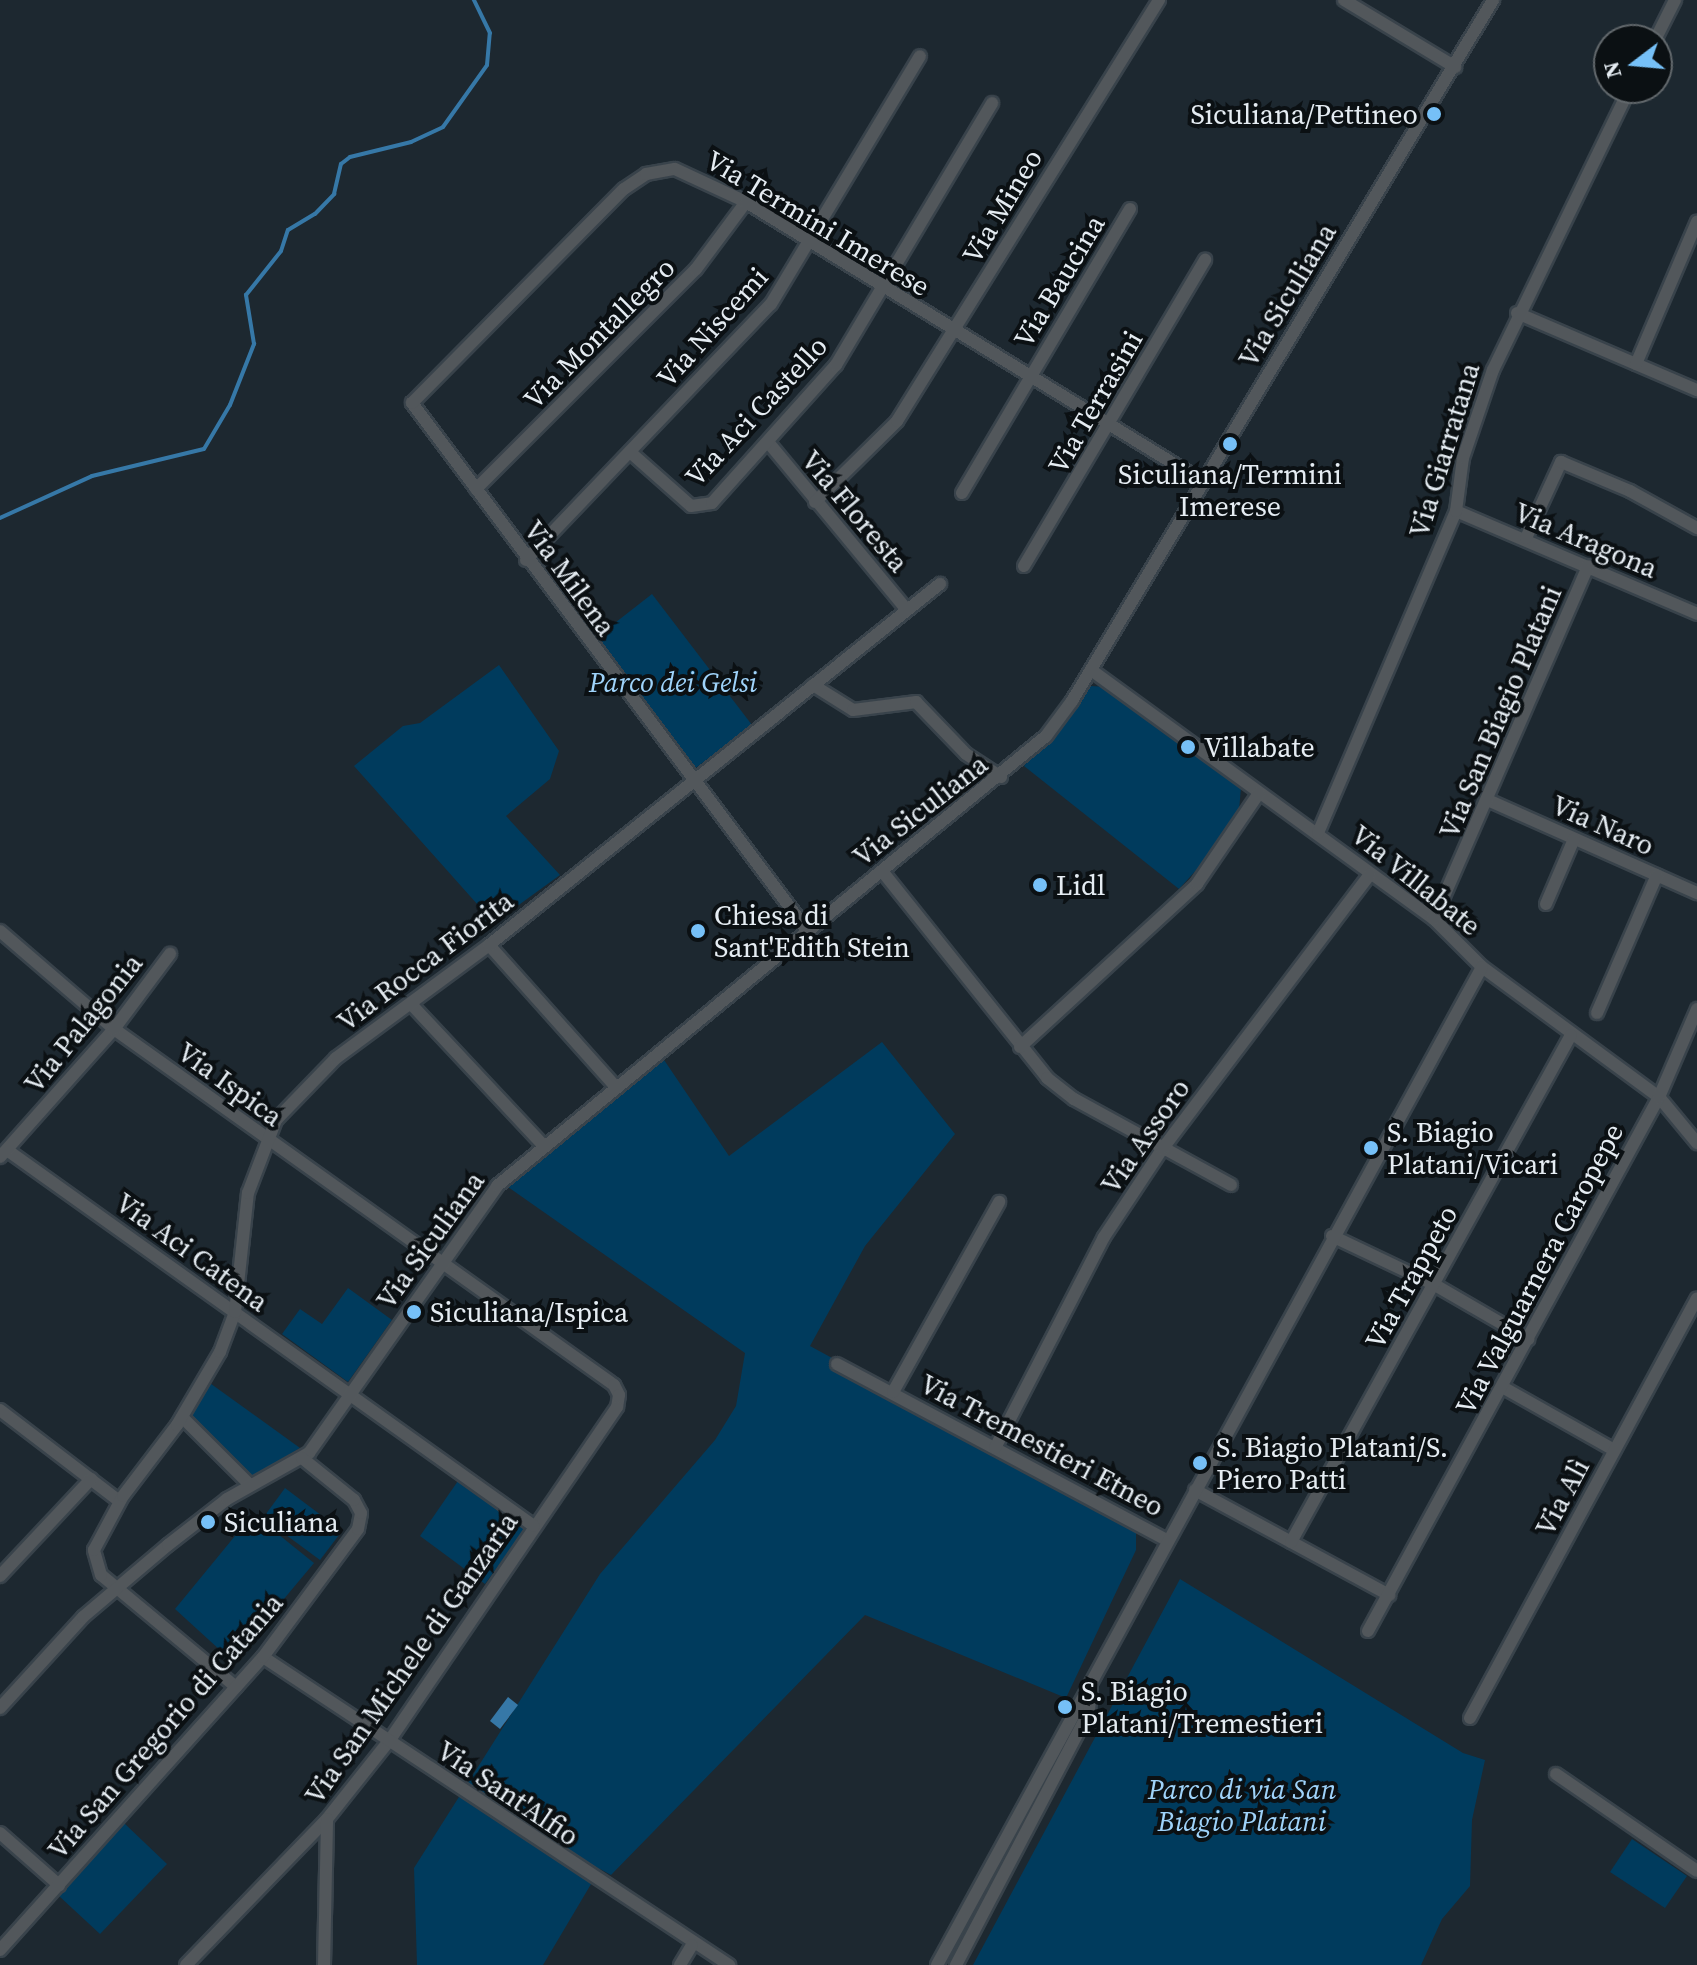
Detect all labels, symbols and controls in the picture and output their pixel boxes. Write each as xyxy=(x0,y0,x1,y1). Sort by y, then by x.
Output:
north arrow xyxy=(1593,24,1673,104)
text: N xyxy=(1595,58,1628,82)
place label: Siculiana/Pettineo xyxy=(1190,97,1418,131)
marker: Siculiana/Pettineo xyxy=(1425,105,1443,123)
street label: Via Termini Imerese xyxy=(700,143,936,303)
street label: Via Mineo xyxy=(955,143,1049,269)
street label: Via Baucina xyxy=(1006,209,1112,353)
street label: Via Siculiana xyxy=(1231,217,1343,373)
street label: Via Montallegro xyxy=(516,250,682,416)
street label: Via Niscemi xyxy=(649,260,775,394)
street label: Via Terrasini xyxy=(1040,324,1150,480)
street label: Via Aci Castello xyxy=(678,329,834,493)
street label: Via Giarratana xyxy=(1402,359,1486,541)
marker: Siculiana/Termini Imerese xyxy=(1221,435,1239,453)
street label: Via Floresta xyxy=(794,443,916,579)
place label: Siculiana/Termini Imerese xyxy=(1118,457,1342,523)
street label: Via Aragona xyxy=(1509,495,1663,585)
street label: Via Milena xyxy=(517,514,623,642)
street label: Via San Biagio Platani xyxy=(1432,581,1568,843)
park label: Parco dei Gelsi xyxy=(589,665,757,699)
place label: Villabate xyxy=(1204,730,1315,764)
marker: Villabate xyxy=(1179,738,1197,756)
street label: Via Siculiana xyxy=(846,747,994,873)
street label: Via Naro xyxy=(1547,788,1659,862)
street label: Via Villabate xyxy=(1344,817,1488,943)
place label: Lidl xyxy=(1056,868,1105,902)
marker: Lidl xyxy=(1031,876,1049,894)
street label: Via Rocca Fiorita xyxy=(330,884,520,1038)
place label: Chiesa di Sant'Edith Stein xyxy=(714,898,910,964)
marker: Chiesa di Sant'Edith Stein xyxy=(689,922,707,940)
street label: Via Palagonia xyxy=(17,947,149,1099)
street label: Via Ispica xyxy=(171,1035,289,1133)
street label: Via Assoro xyxy=(1093,1072,1197,1200)
place label: S. Biagio Platani/Vicari xyxy=(1387,1115,1558,1181)
street label: Via Valguarnera Caropepe xyxy=(1448,1117,1630,1421)
marker: S. Biagio Platani/Vicari xyxy=(1362,1139,1380,1157)
street label: Via Siculiana xyxy=(369,1165,491,1315)
street label: Via Aci Catena xyxy=(109,1185,275,1319)
street label: Via Trappeto xyxy=(1358,1199,1464,1355)
place label: Siculiana/Ispica xyxy=(430,1295,628,1329)
marker: Siculiana/Ispica xyxy=(405,1303,423,1321)
street label: Via Tremestieri Etneo xyxy=(914,1366,1170,1524)
place label: S. Biagio Platani/S. Piero Patti xyxy=(1216,1430,1448,1496)
street label: Via Alì xyxy=(1528,1453,1596,1541)
marker: S. Biagio Platani/S. Piero Patti xyxy=(1191,1454,1209,1472)
place label: Siculiana xyxy=(224,1505,339,1539)
street label: Via San Michele di Ganzaria xyxy=(297,1506,525,1810)
marker: Siculiana xyxy=(199,1513,217,1531)
street label: Via San Gregorio di Catania xyxy=(40,1586,290,1866)
place label: S. Biagio Platani/Tremestieri xyxy=(1081,1674,1323,1740)
marker: S. Biagio Platani/Tremestieri xyxy=(1056,1698,1074,1716)
street label: Via Sant'Alfio xyxy=(431,1733,585,1853)
park label: Parco di via San Biagio Platani xyxy=(1148,1772,1336,1838)

